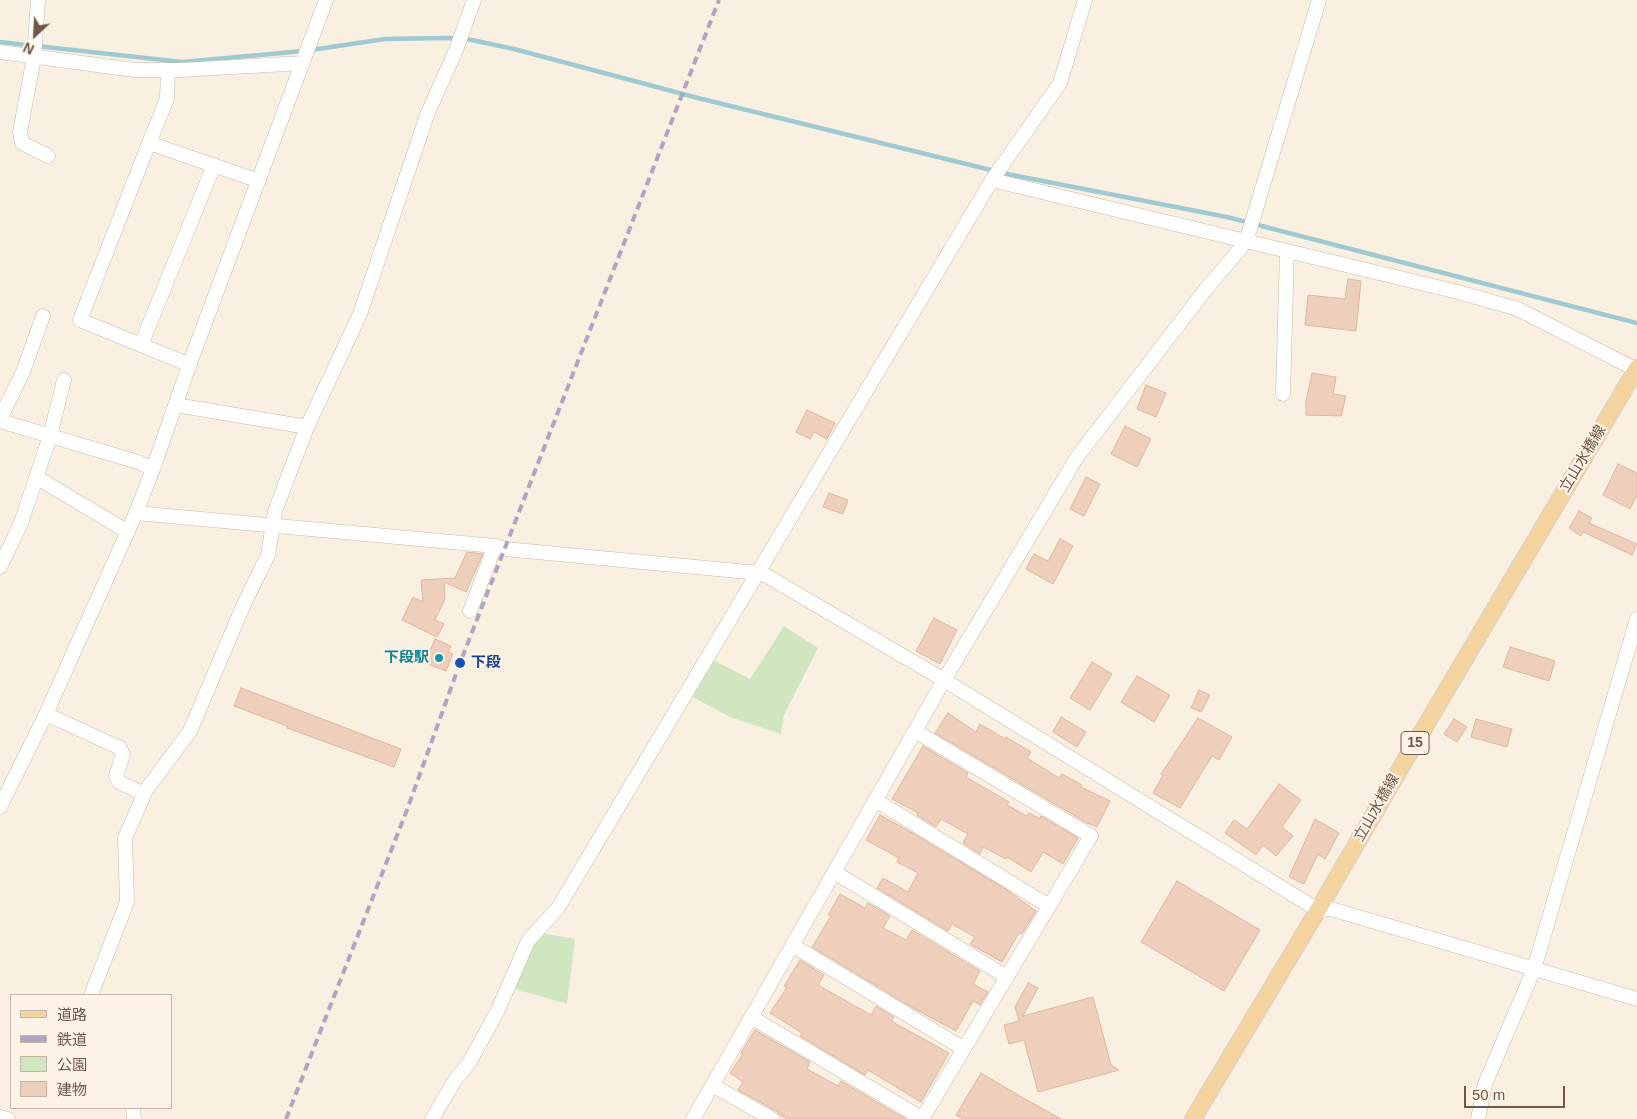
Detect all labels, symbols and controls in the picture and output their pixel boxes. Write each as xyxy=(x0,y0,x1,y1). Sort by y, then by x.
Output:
north arrow xyxy=(10,10,60,60)
text: N xyxy=(21,39,37,58)
street label: 立山水橋線 xyxy=(1556,422,1610,496)
place label: 下段駅 xyxy=(384,649,429,667)
marker: 下段駅 xyxy=(433,652,445,664)
place label: 下段 xyxy=(471,654,501,672)
marker: 下段 xyxy=(453,656,467,670)
road number: 15 xyxy=(1401,731,1429,754)
street label: 立山水橋線 xyxy=(1350,771,1404,845)
legend xyxy=(10,994,172,1109)
text: 道路 xyxy=(57,1006,87,1023)
text: 鉄道 xyxy=(57,1031,87,1048)
text: 公園 xyxy=(57,1056,87,1073)
scale bar xyxy=(1467,1076,1568,1108)
text: 建物 xyxy=(57,1081,87,1098)
text: 50 m xyxy=(1472,1086,1505,1103)

